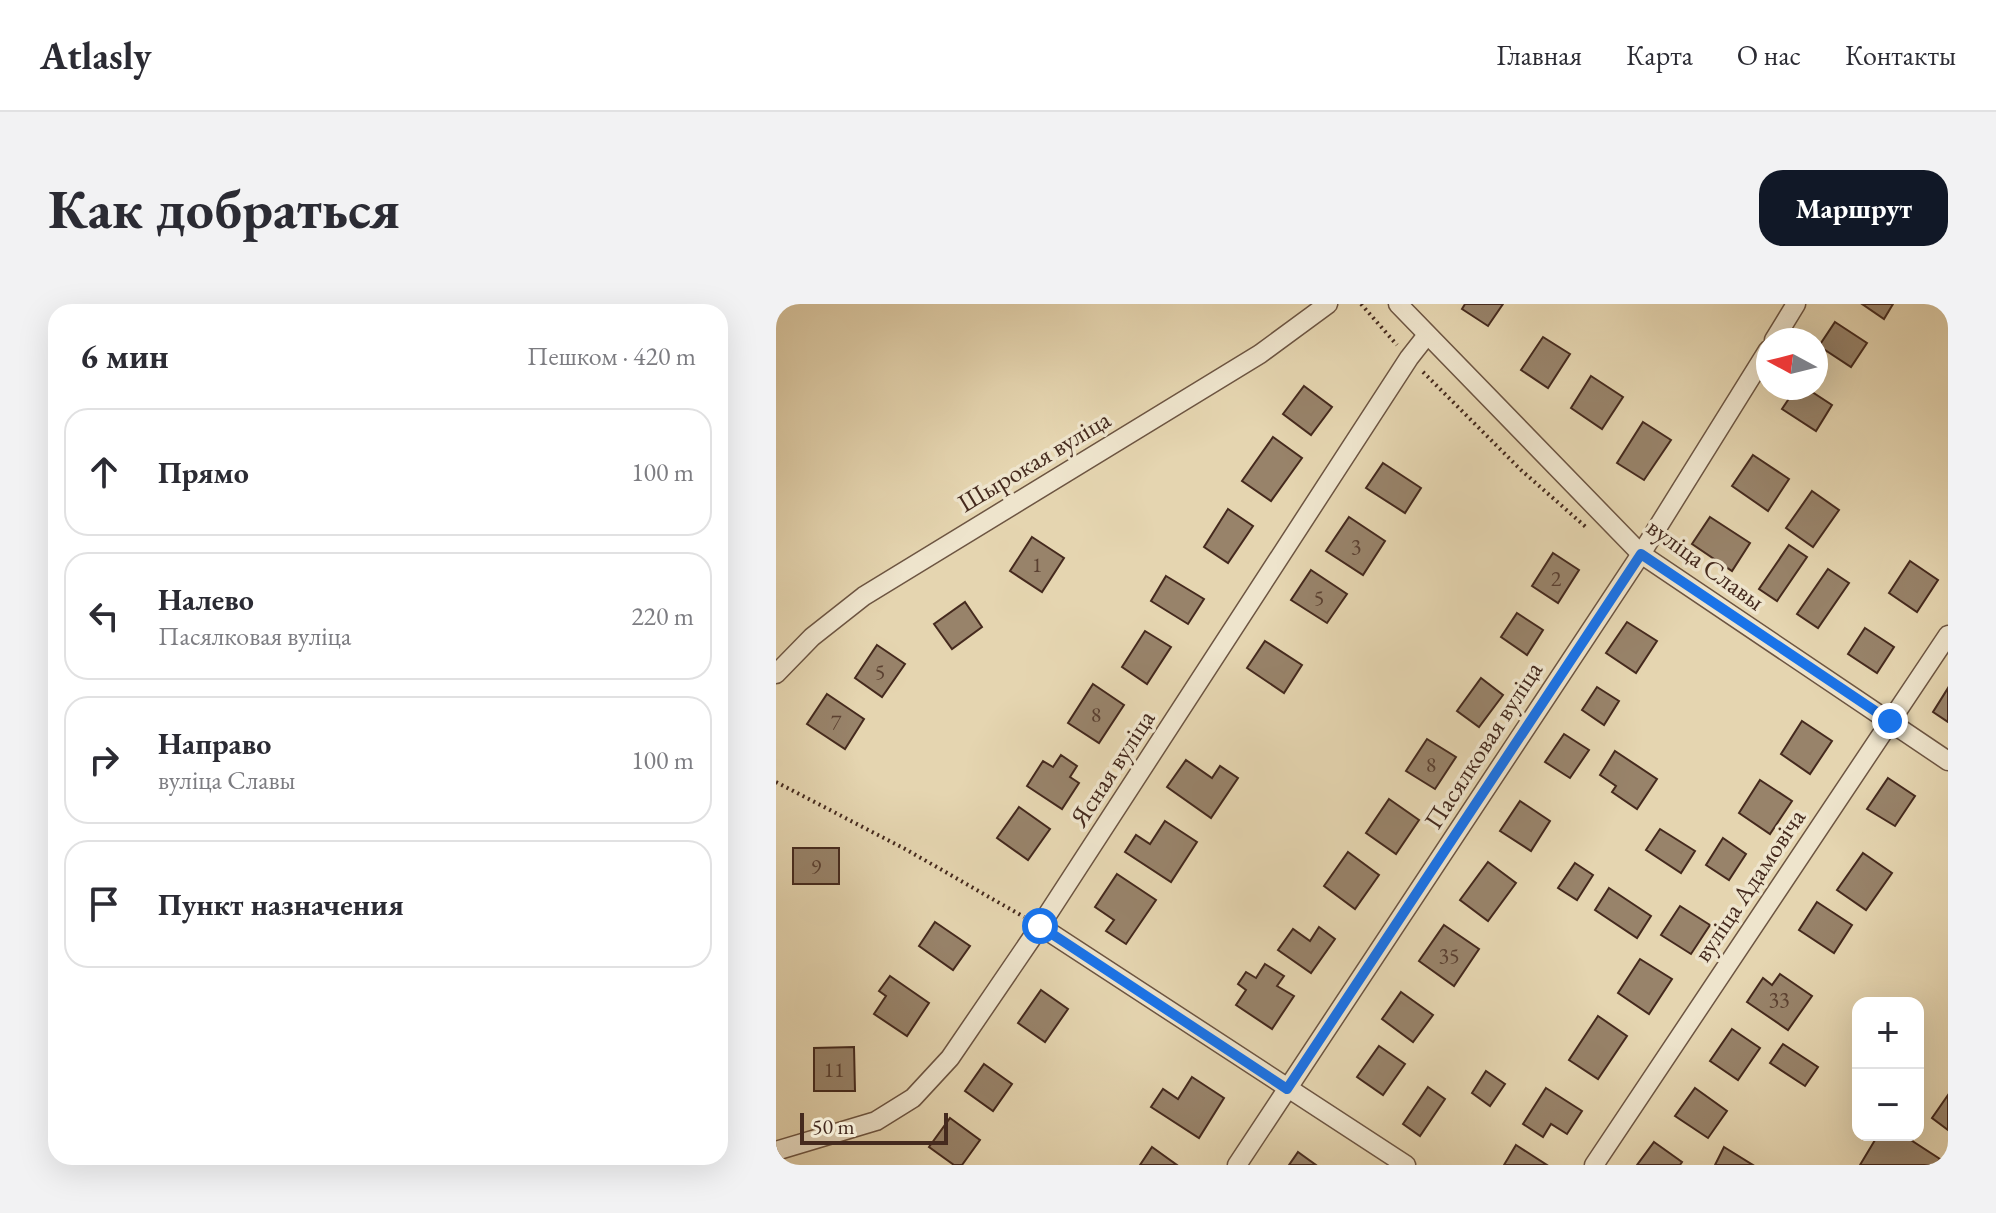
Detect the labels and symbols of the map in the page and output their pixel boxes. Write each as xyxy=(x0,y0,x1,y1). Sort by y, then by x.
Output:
north arrow xyxy=(1756,328,1828,400)
street label: Шырокая вуліца xyxy=(951,402,1117,520)
street label: вуліца Славы xyxy=(1640,510,1772,618)
house number: 3 xyxy=(1351,532,1361,561)
house number: 1 xyxy=(1032,550,1042,579)
house number: 2 xyxy=(1551,564,1562,593)
house number: 5 xyxy=(1314,583,1324,612)
street label: Пасялковая вуліца xyxy=(1416,654,1550,835)
house number: 5 xyxy=(875,657,885,686)
house number: 8 xyxy=(1091,700,1101,729)
street label: Ясная вуліца xyxy=(1061,703,1163,834)
route end xyxy=(1872,703,1908,739)
house number: 7 xyxy=(831,708,842,737)
house number: 8 xyxy=(1426,750,1436,779)
street label: вуліца Адамовіча xyxy=(1685,801,1813,968)
house number: 9 xyxy=(811,852,822,881)
route start xyxy=(1022,908,1058,944)
house number: 35 xyxy=(1438,941,1460,970)
house number: 33 xyxy=(1768,985,1790,1014)
house number: 11 xyxy=(823,1055,845,1084)
scale bar xyxy=(800,1109,948,1145)

